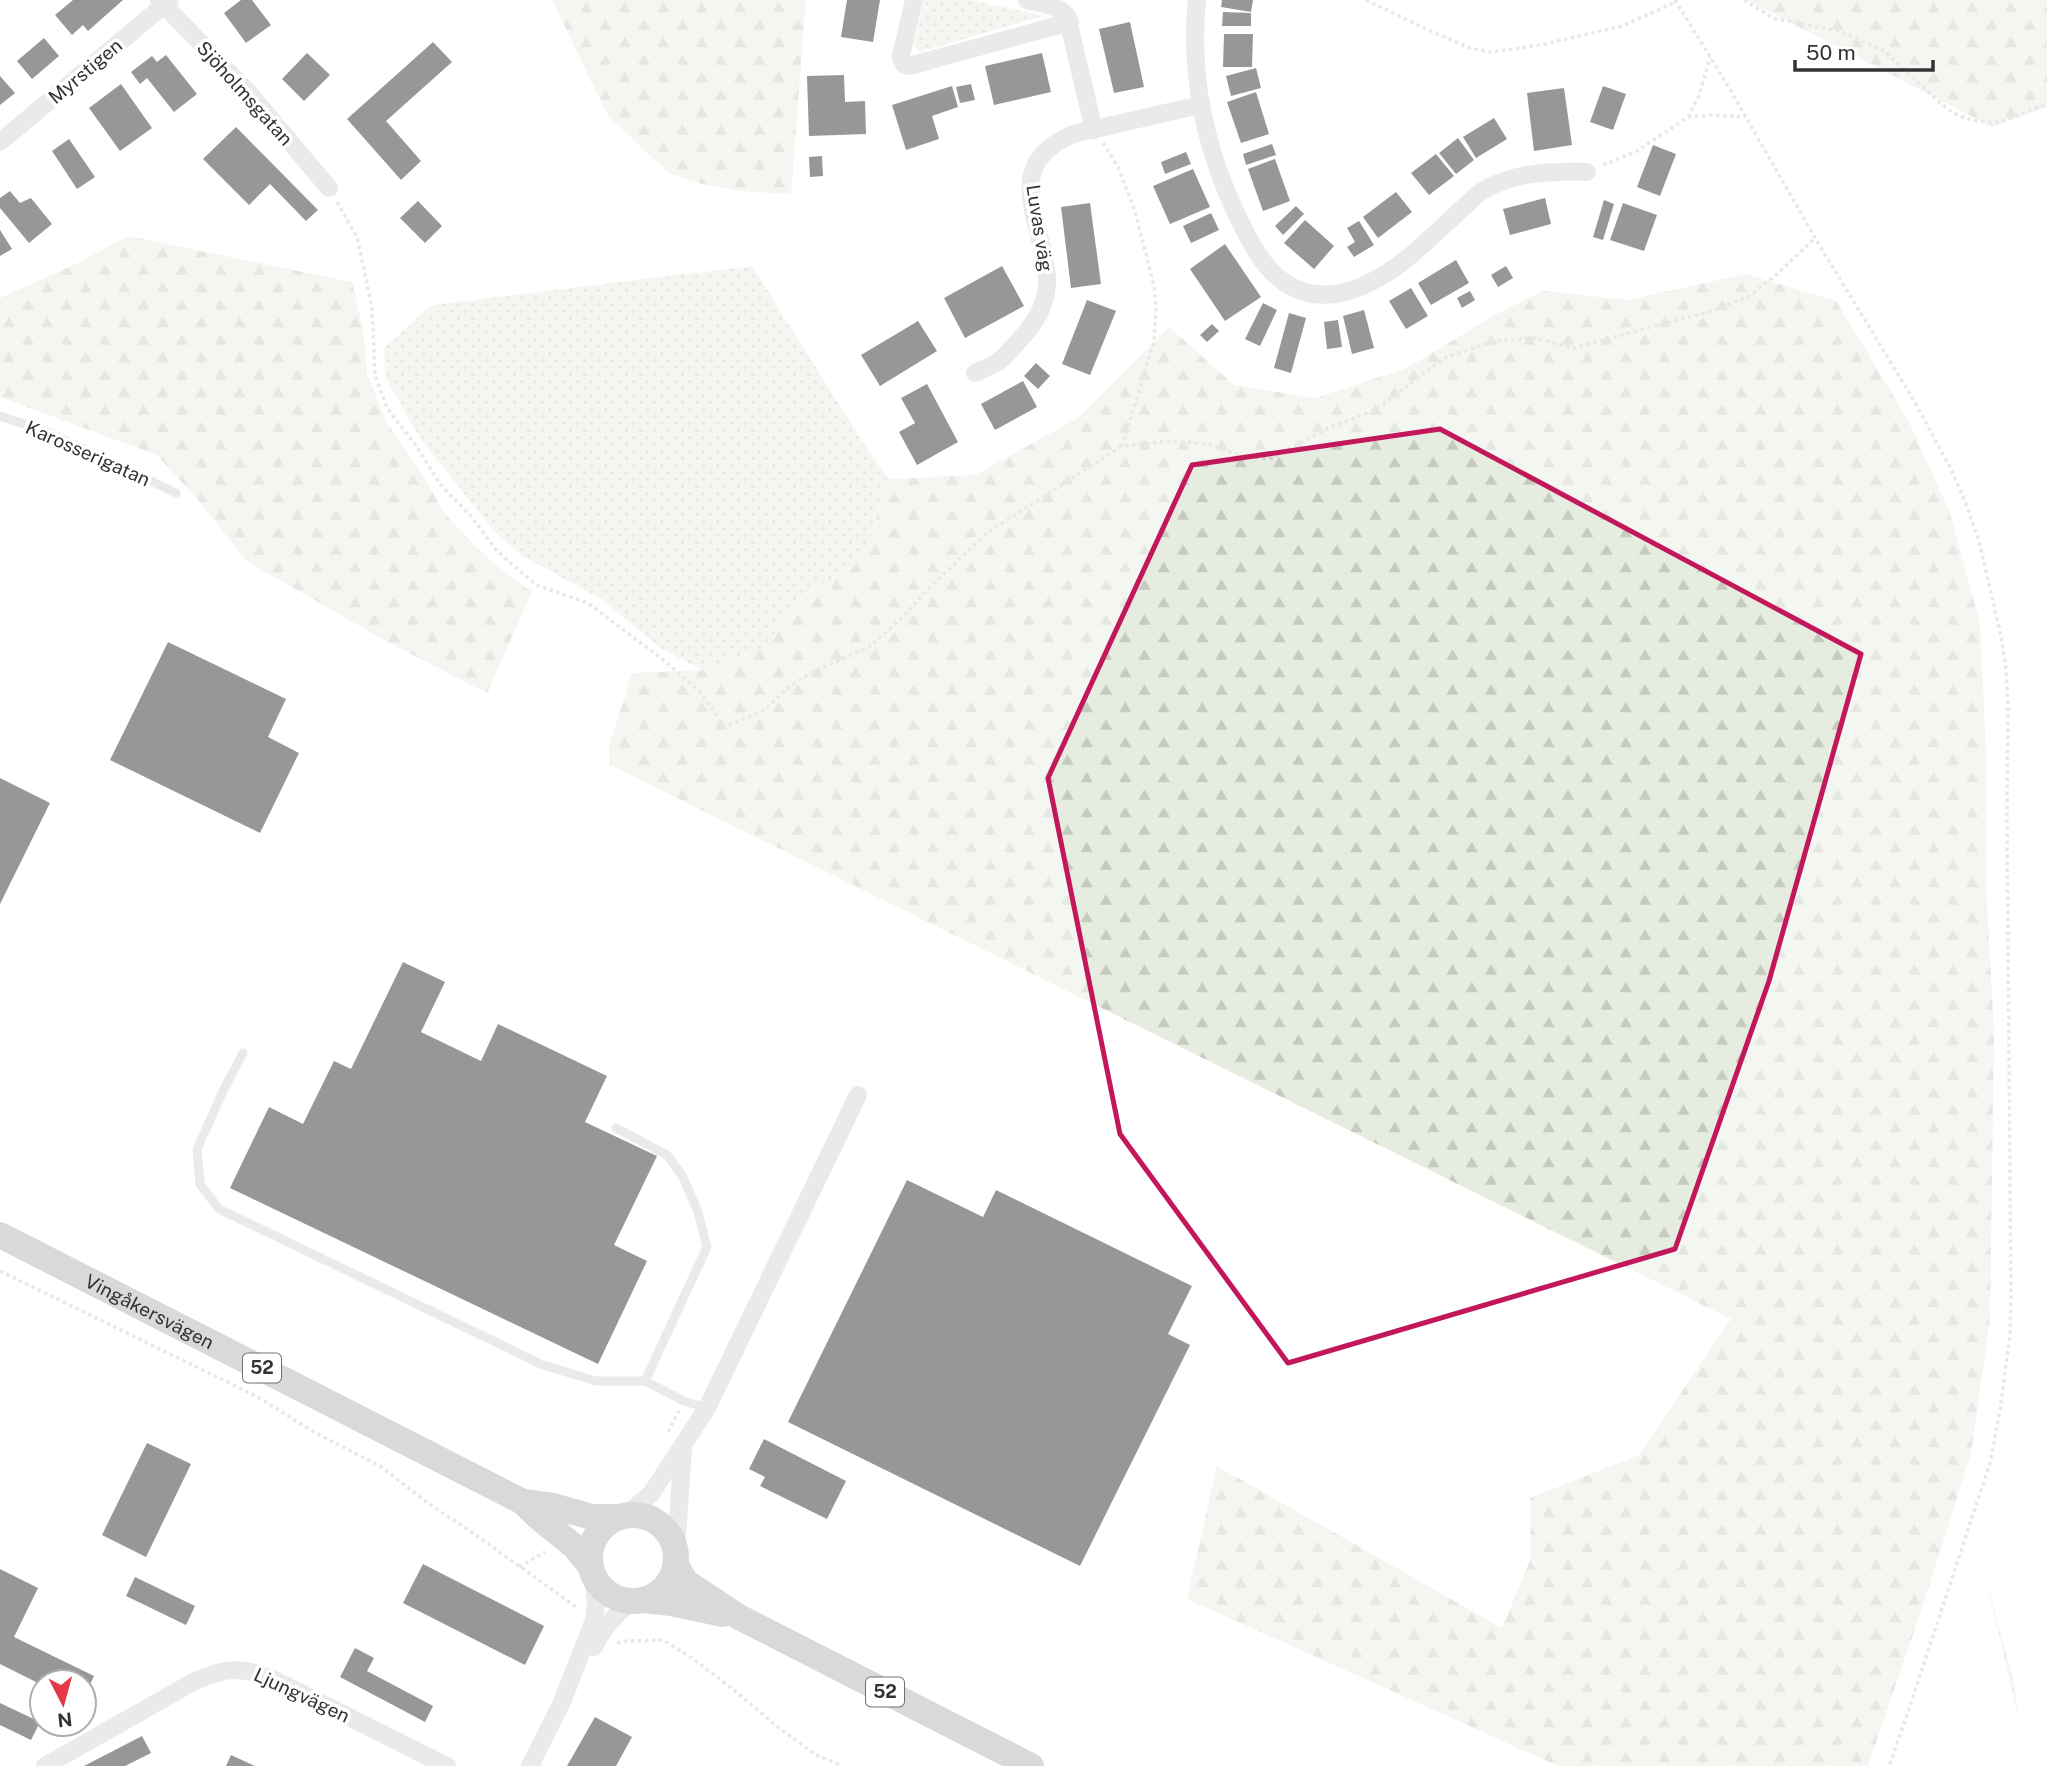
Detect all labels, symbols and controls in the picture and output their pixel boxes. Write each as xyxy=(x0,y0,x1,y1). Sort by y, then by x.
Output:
scale bar xyxy=(1795,28,1933,72)
street label: Myrstigen xyxy=(44,34,126,108)
street label: Sjöholmsgatan xyxy=(193,37,297,149)
text: 50 m xyxy=(1806,40,1856,65)
street label: Luvas väg xyxy=(1022,183,1058,273)
street label: Karosserigatan xyxy=(22,416,154,490)
street label: Vingåkersvägen xyxy=(82,1269,218,1353)
road number: 52 xyxy=(243,1353,281,1382)
street label: Ljungvägen xyxy=(251,1663,353,1727)
north arrow xyxy=(28,1668,98,1738)
road number: 52 xyxy=(866,1678,904,1707)
text: N xyxy=(56,1708,73,1732)

